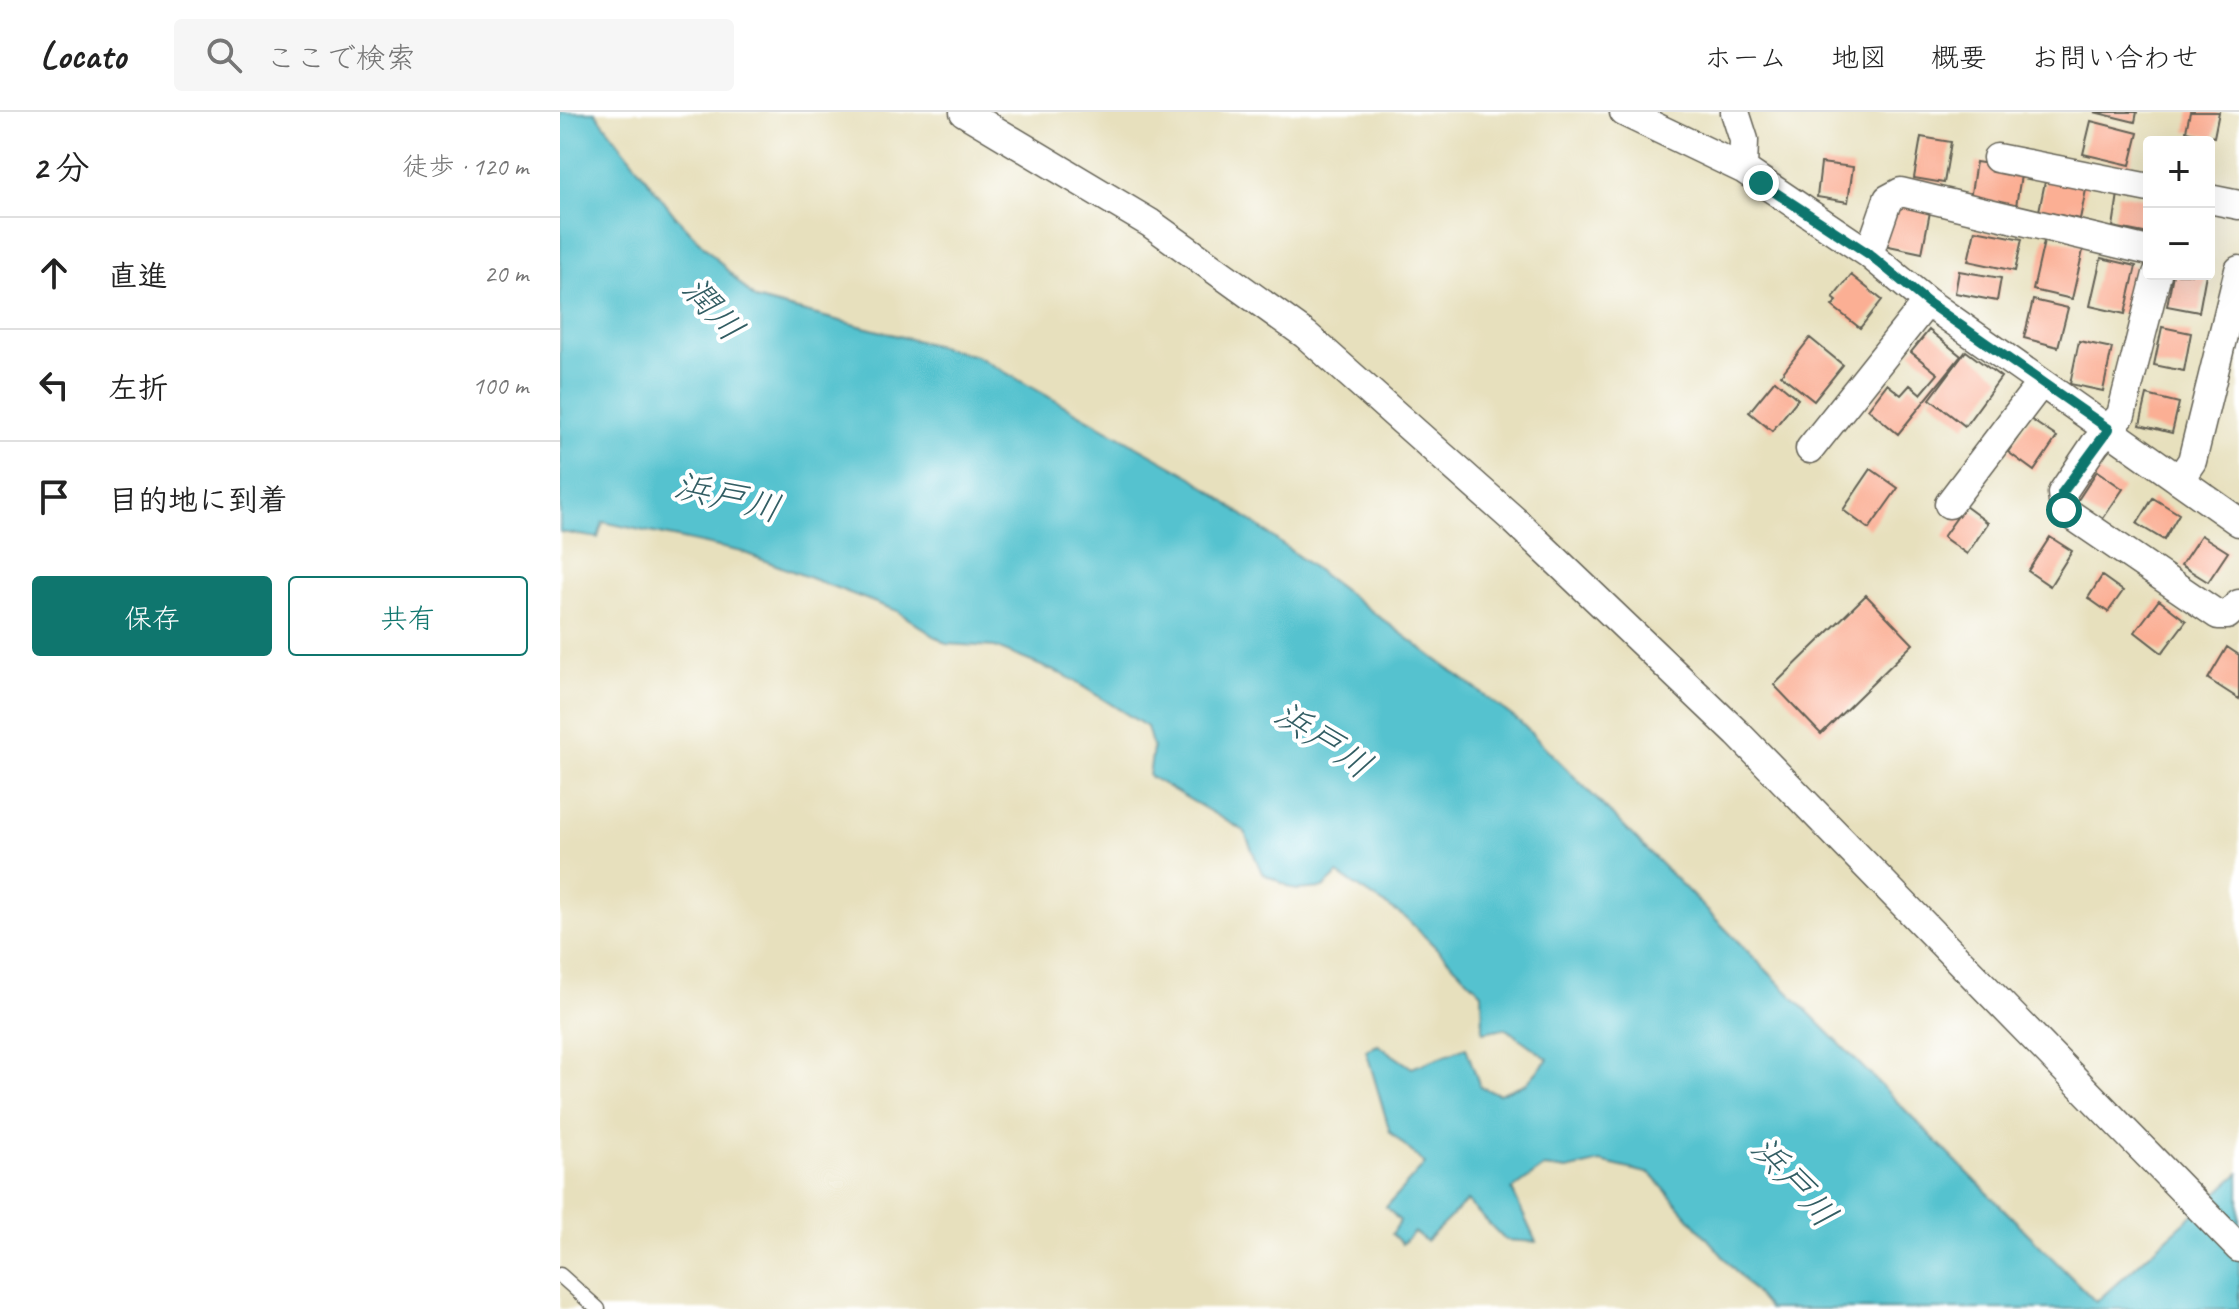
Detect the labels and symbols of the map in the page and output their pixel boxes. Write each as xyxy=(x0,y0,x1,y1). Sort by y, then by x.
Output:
route end xyxy=(1743,165,1779,201)
water label: 潤川 xyxy=(672,267,754,351)
water label: 浜戸川 xyxy=(670,462,786,532)
route start xyxy=(2046,492,2082,528)
water label: 浜戸川 xyxy=(1266,691,1381,789)
water label: 浜戸川 xyxy=(1741,1126,1847,1237)

